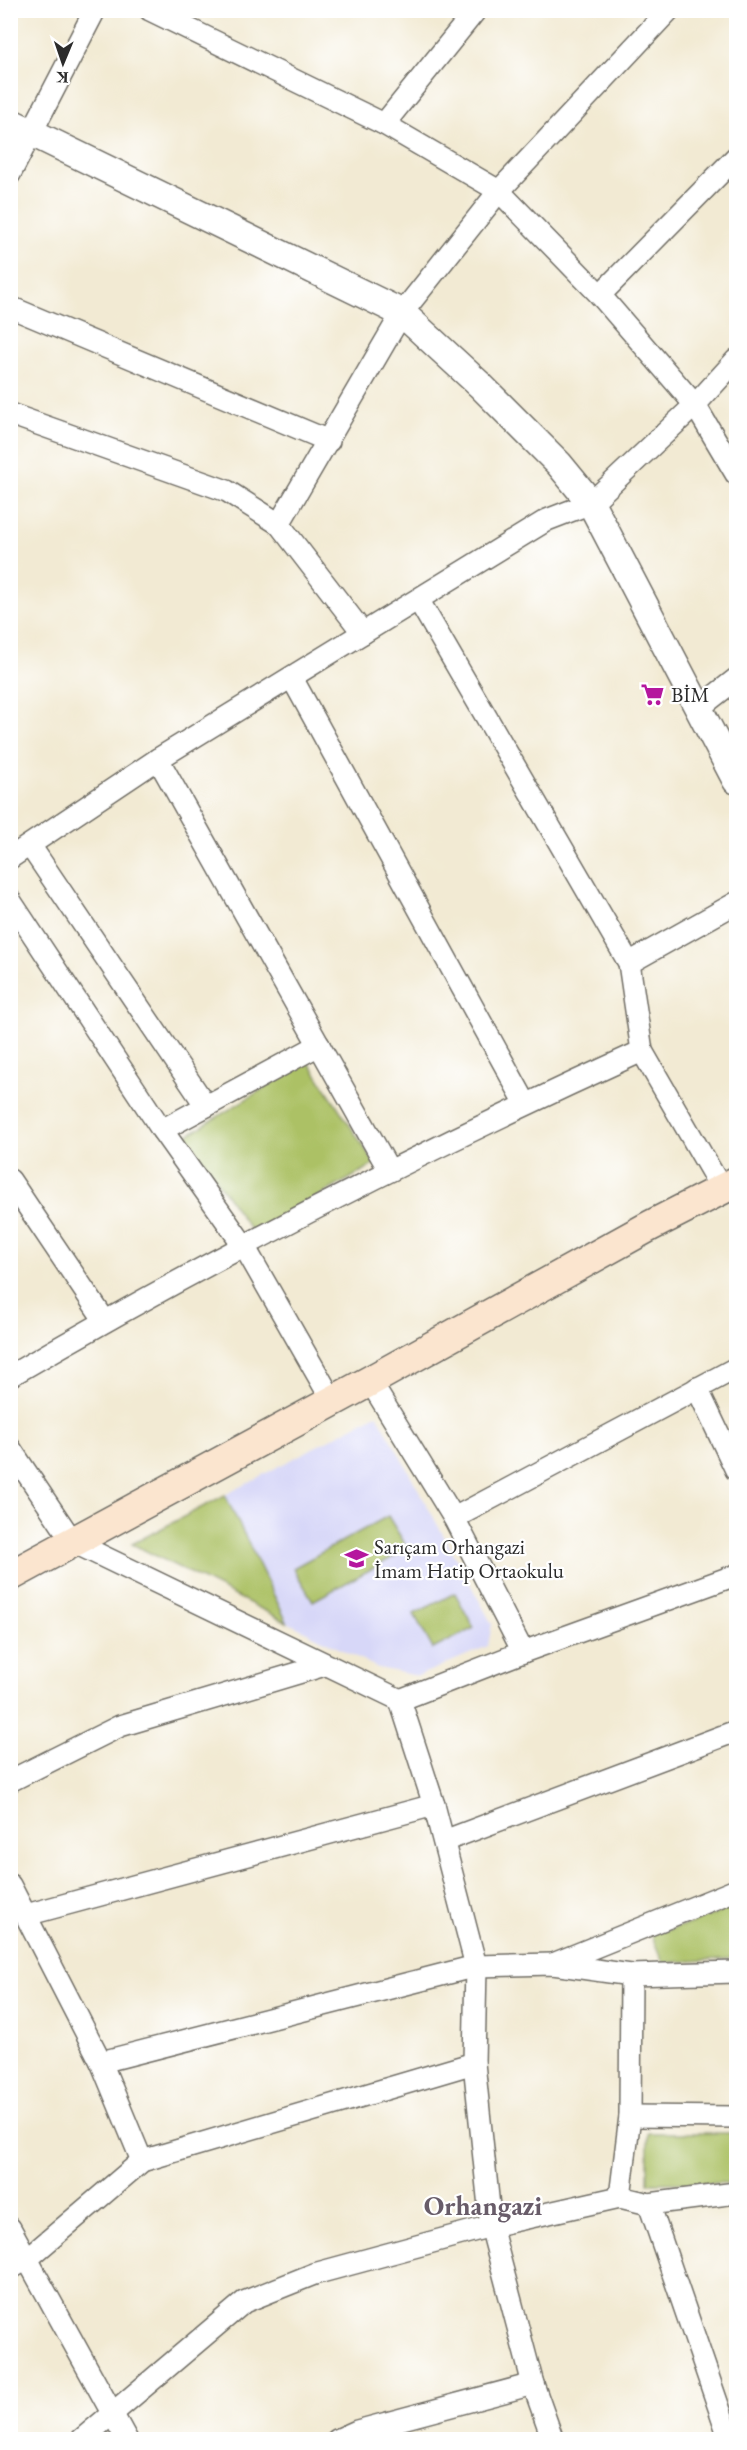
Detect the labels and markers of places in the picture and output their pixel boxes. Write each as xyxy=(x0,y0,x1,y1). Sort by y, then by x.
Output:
supermarket icon: BİM xyxy=(640,681,666,707)
place label: BİM xyxy=(671,681,709,708)
place label: Sarıçam Orhangazi İmam Hatip Ortaokulu xyxy=(374,1533,564,1584)
school or university icon: Sarıçam Orhangazi İmam Hatip Ortaokulu xyxy=(343,1545,369,1571)

